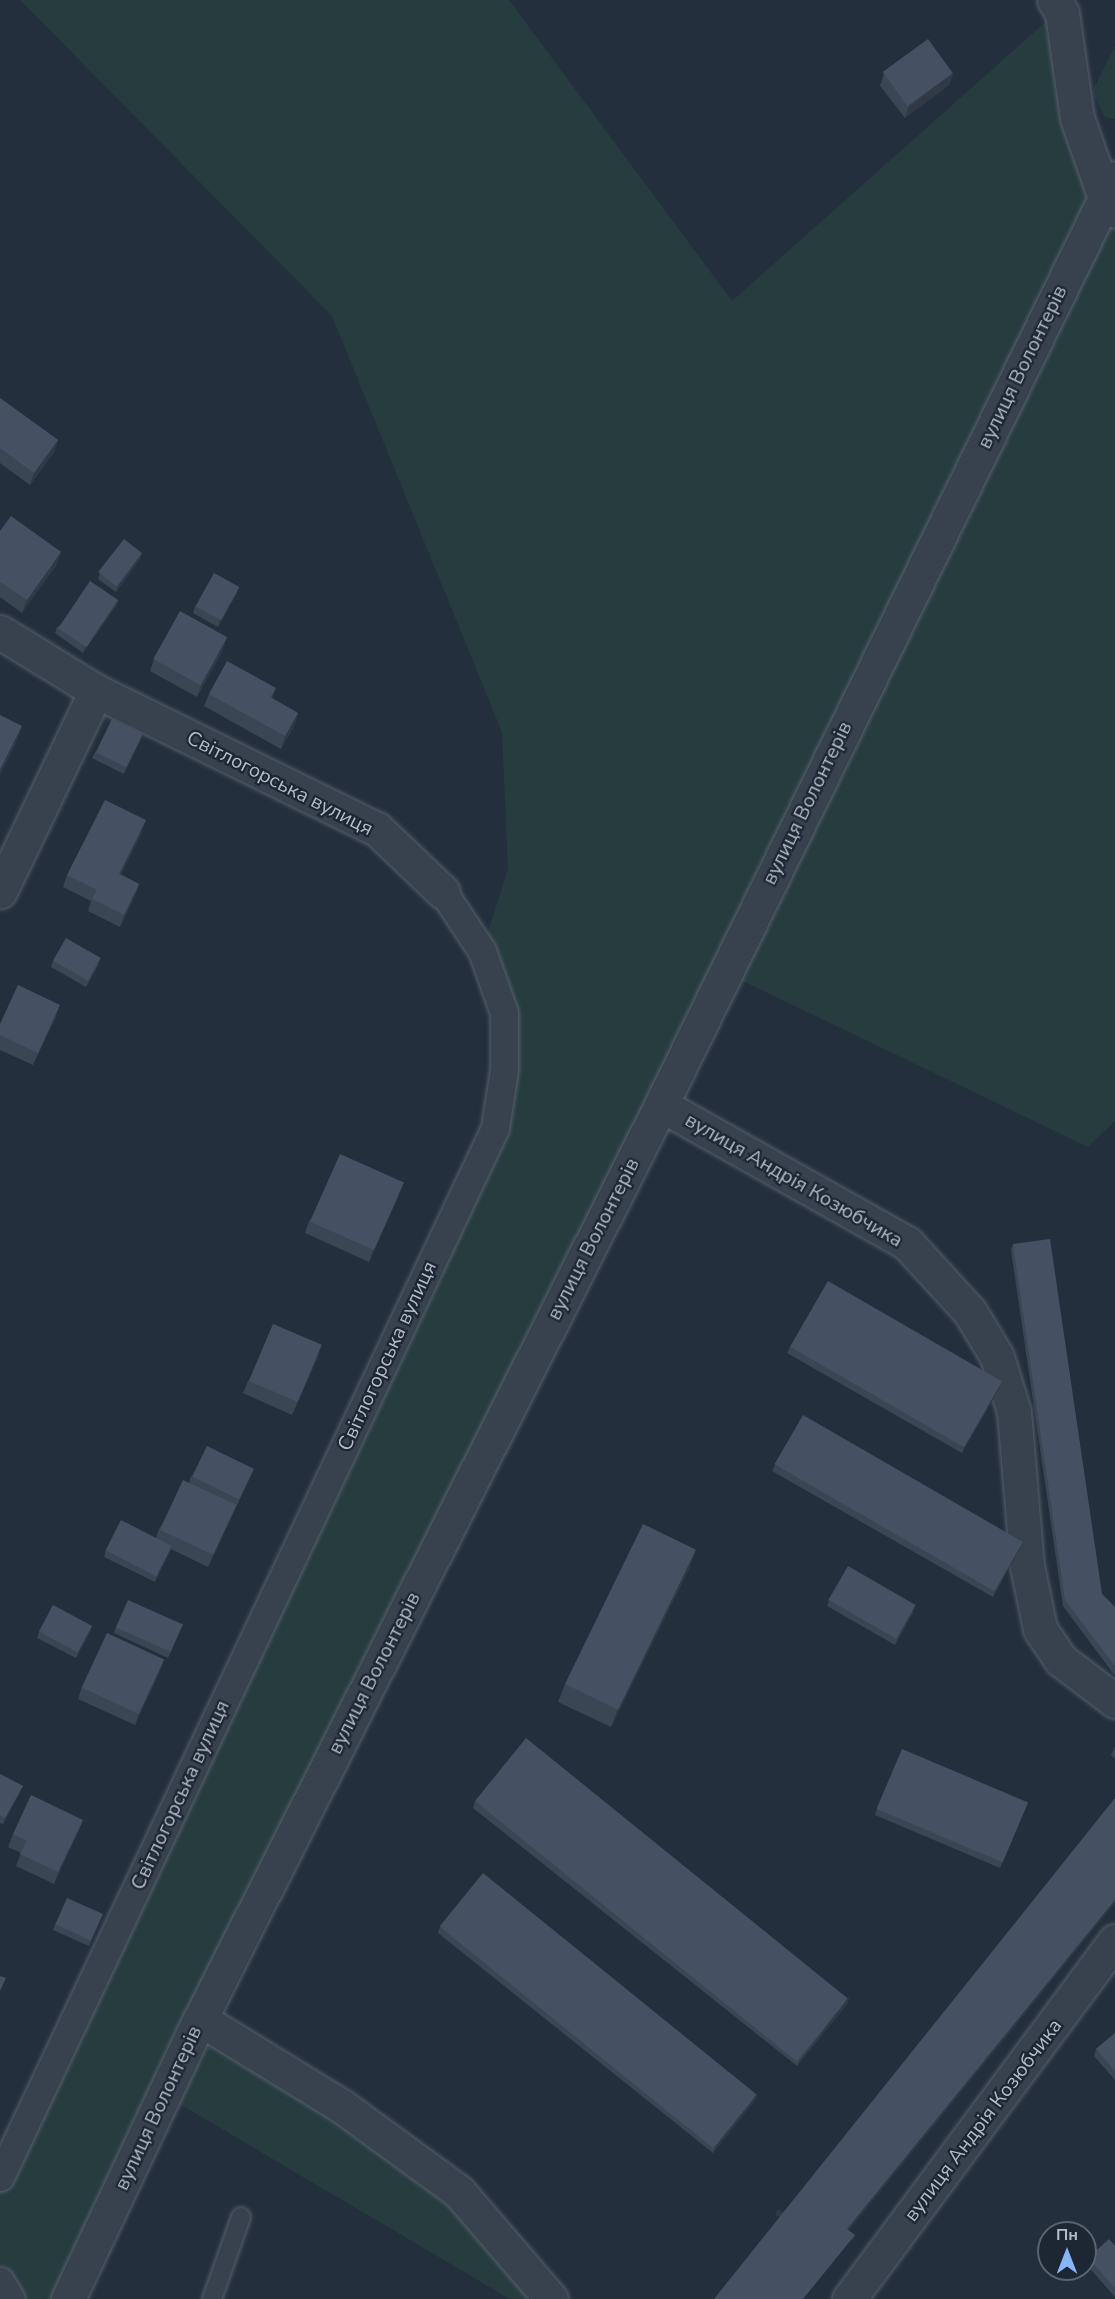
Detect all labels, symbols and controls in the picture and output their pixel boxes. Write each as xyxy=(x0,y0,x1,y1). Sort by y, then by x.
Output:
street label: вулиця Волонтерів xyxy=(972,282,1072,452)
street label: вулиця Волонтерів xyxy=(757,718,857,888)
street label: Світлогорська вулиця xyxy=(183,726,377,840)
street label: вулиця Андрія Козюбчика xyxy=(681,1108,907,1252)
street label: вулиця Волонтерів xyxy=(542,1154,644,1324)
street label: Світлогорська вулиця xyxy=(333,1258,441,1454)
street label: вулиця Волонтерів xyxy=(323,1588,425,1758)
street label: Світлогорська вулиця xyxy=(126,1697,234,1893)
street label: вулиця Андрія Козюбчика xyxy=(899,2014,1067,2226)
street label: вулиця Волонтерів xyxy=(109,2022,207,2194)
north arrow xyxy=(1037,2221,1097,2281)
text: Пн xyxy=(1056,2224,1078,2246)

